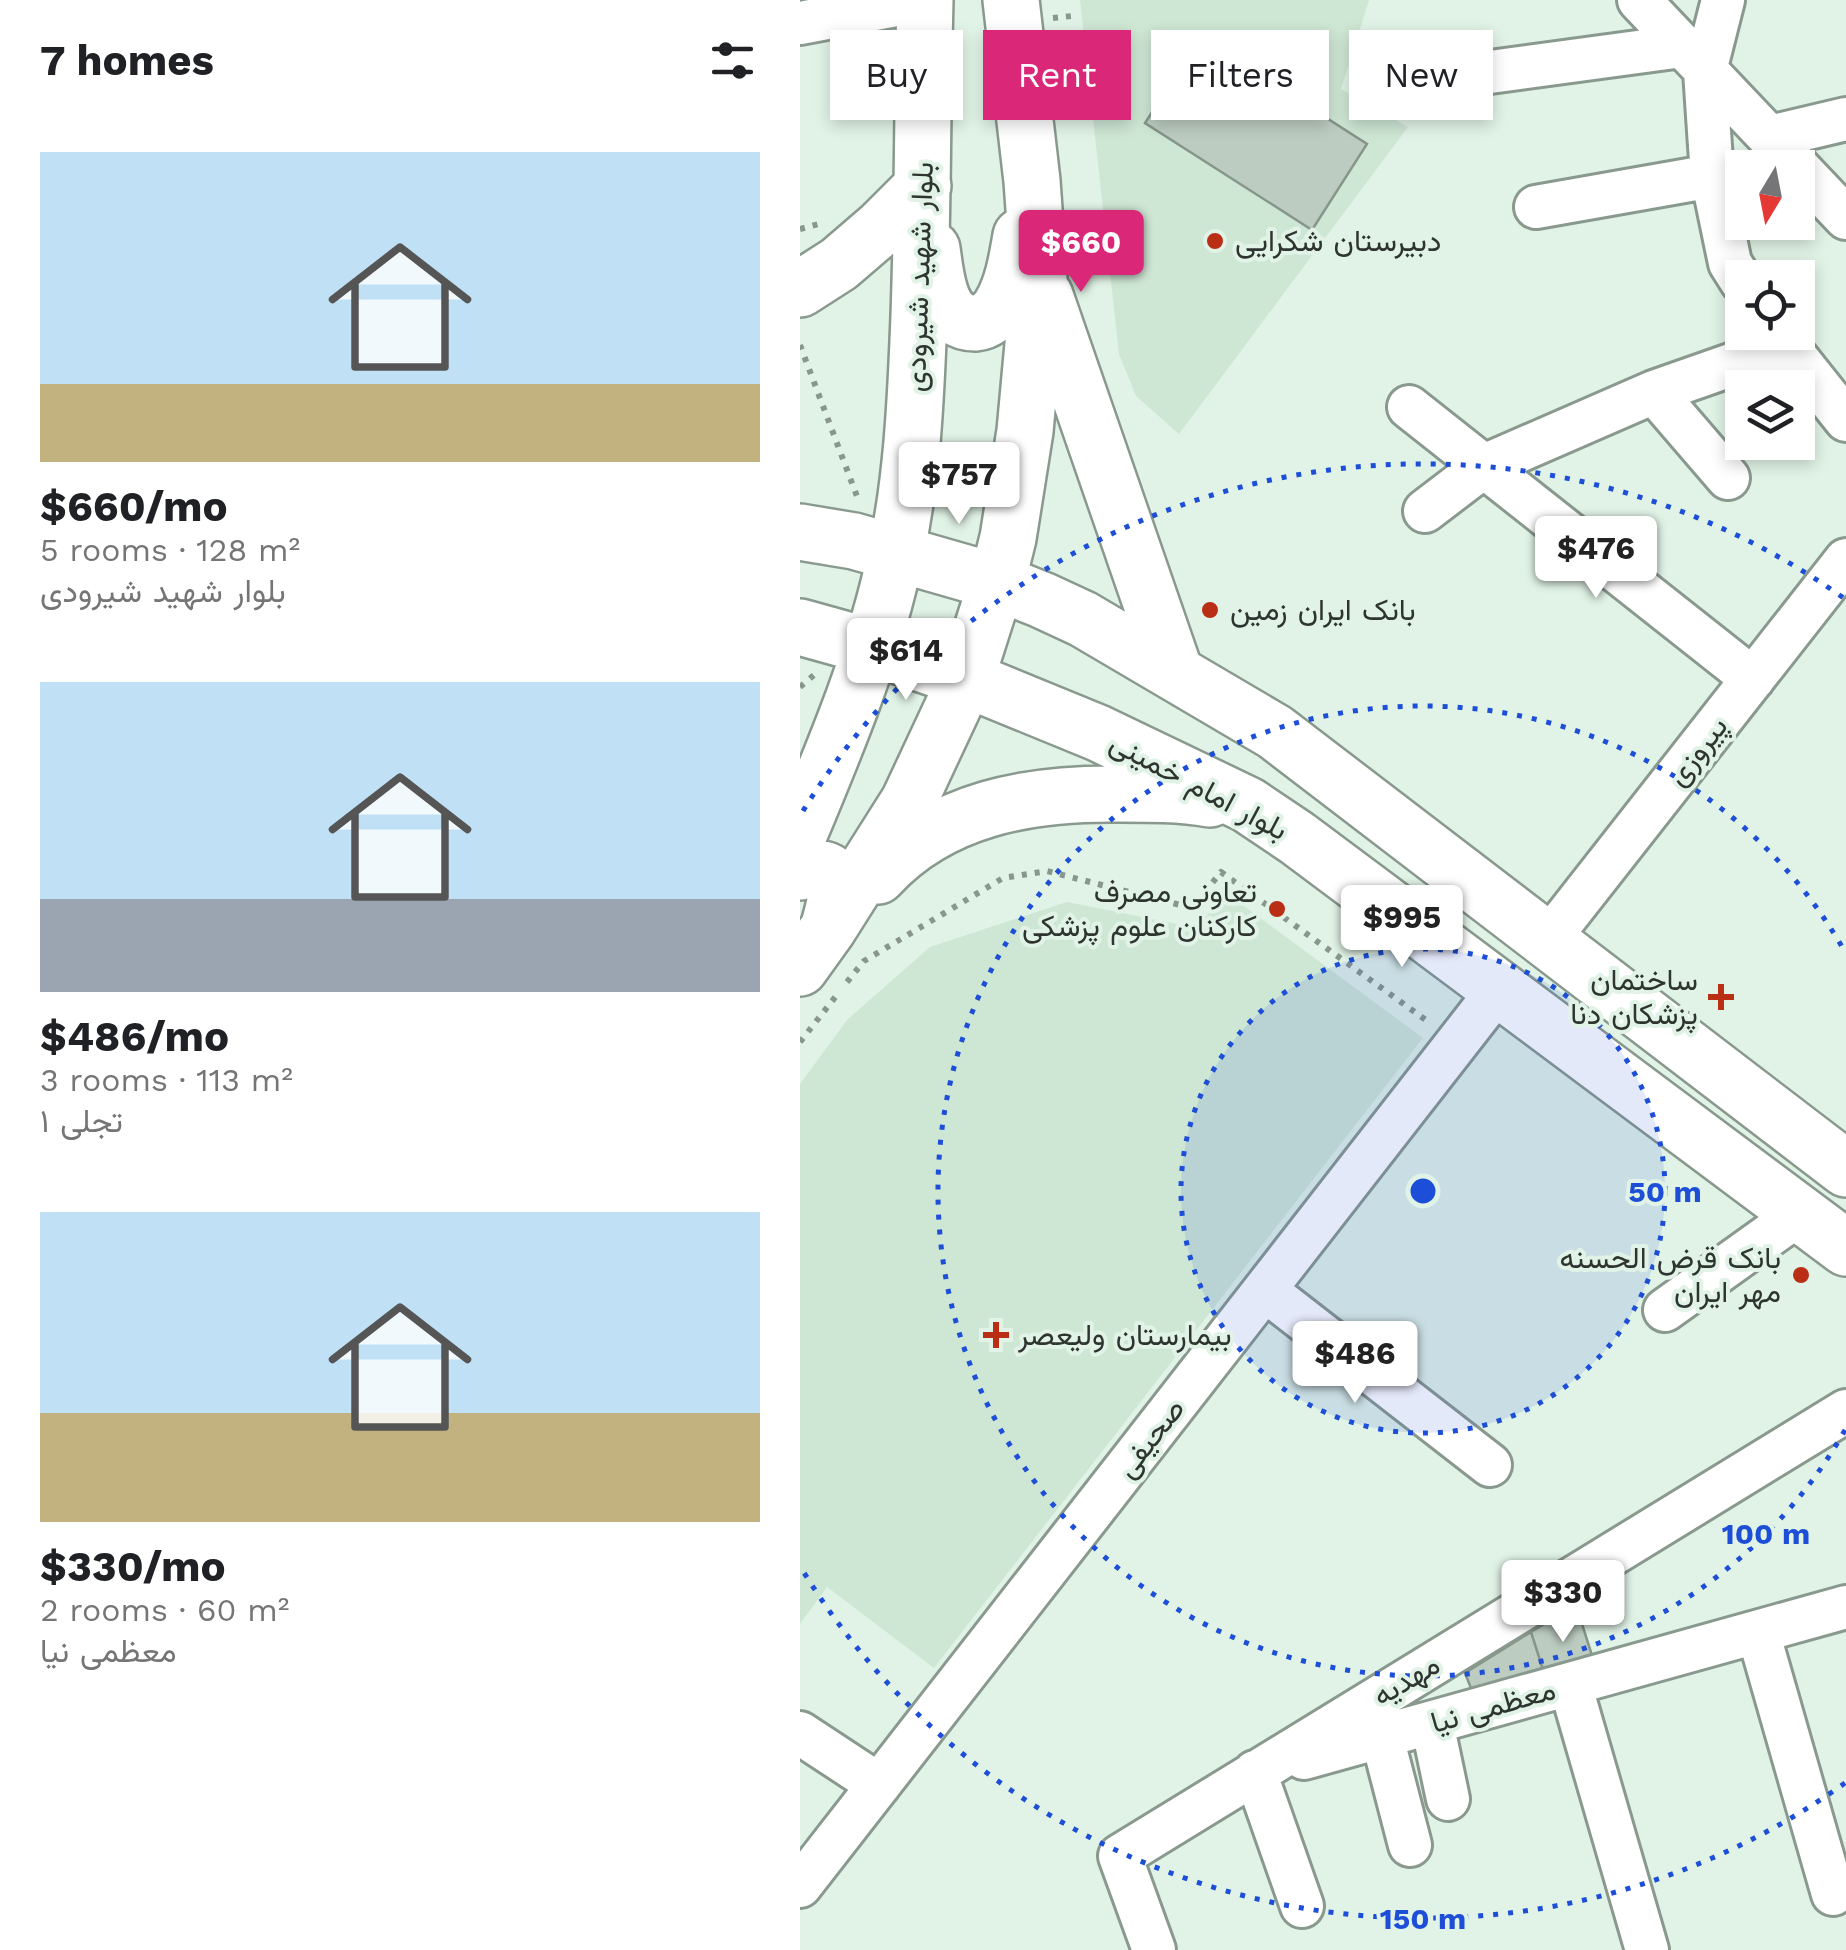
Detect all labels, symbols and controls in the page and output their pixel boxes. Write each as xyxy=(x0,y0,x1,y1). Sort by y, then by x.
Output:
chip: Buy xyxy=(830,30,963,120)
chip: Rent xyxy=(983,30,1131,120)
chip: Filters xyxy=(1151,30,1329,120)
chip: New xyxy=(1349,30,1493,120)
icon: filters xyxy=(705,33,760,88)
text: 7 homes xyxy=(40,36,214,85)
north arrow xyxy=(1725,150,1815,240)
map controls xyxy=(1725,150,1815,460)
street label: بلوار شهید شیرودی xyxy=(897,161,941,393)
pin: $660 xyxy=(1022,210,1140,295)
icon: home xyxy=(310,217,490,397)
text: $660 xyxy=(1041,223,1121,261)
place label: دبیرستان شکرایی xyxy=(1235,223,1441,259)
marker: دبیرستان شکرایی xyxy=(1204,230,1226,252)
button: locate xyxy=(1725,260,1815,350)
button: layers xyxy=(1725,370,1815,460)
pin: $757 xyxy=(900,442,1018,527)
text: $757 xyxy=(921,455,997,493)
text: $660/mo xyxy=(40,482,228,531)
pin: $476 xyxy=(1537,516,1655,601)
text: $476 xyxy=(1557,529,1635,567)
text: 5 rooms · 128 m² xyxy=(40,531,300,569)
text: بلوار شهید شیرودی xyxy=(40,572,286,610)
place label: بانک ایران زمین xyxy=(1230,592,1416,628)
marker: بانک ایران زمین xyxy=(1199,599,1221,621)
pin: $614 xyxy=(847,618,965,703)
text: $614 xyxy=(869,631,943,669)
street label: پیروزی xyxy=(1659,709,1737,794)
street label: بلوار امام خمینی xyxy=(1104,724,1294,849)
icon: home xyxy=(310,747,490,927)
place label: تعاونی مصرف کارکنان علوم پزشکی xyxy=(1022,874,1257,946)
pin: $995 xyxy=(1343,885,1461,970)
marker: تعاونی مصرف کارکنان علوم پزشکی xyxy=(1266,898,1288,920)
text: $995 xyxy=(1363,898,1441,936)
place label: ساختمان پزشکان دنا xyxy=(1570,962,1698,1034)
marker: ساختمان پزشکان دنا xyxy=(1708,984,1734,1010)
text: $486/mo xyxy=(40,1012,229,1061)
text: 3 rooms · 113 m² xyxy=(40,1061,293,1099)
text: تجلی ١ xyxy=(40,1102,123,1140)
centre of rings xyxy=(1405,1173,1441,1209)
text: 50 m xyxy=(1628,1174,1702,1209)
place label: بانک قرض الحسنه مهر ایران xyxy=(1560,1240,1781,1310)
marker: بانک قرض الحسنه مهر ایران xyxy=(1790,1264,1812,1286)
icon: home xyxy=(310,1277,490,1457)
place label: بیمارستان ولیعصر xyxy=(1017,1317,1232,1353)
pin: $486 xyxy=(1296,1321,1414,1406)
marker: بیمارستان ولیعصر xyxy=(983,1322,1009,1348)
text: $486 xyxy=(1315,1334,1395,1372)
street label: صحیفی xyxy=(1108,1391,1192,1485)
text: 100 m xyxy=(1722,1516,1810,1551)
text: $330/mo xyxy=(40,1542,226,1591)
pin: $330 xyxy=(1504,1560,1622,1645)
text: $330 xyxy=(1523,1573,1603,1611)
text: 2 rooms · 60 m² xyxy=(40,1591,289,1629)
text: معظمی نیا xyxy=(40,1632,177,1670)
street label: مهدیه xyxy=(1366,1646,1446,1714)
street label: معظمی نیا xyxy=(1426,1671,1560,1741)
text: 150 m xyxy=(1380,1901,1466,1936)

